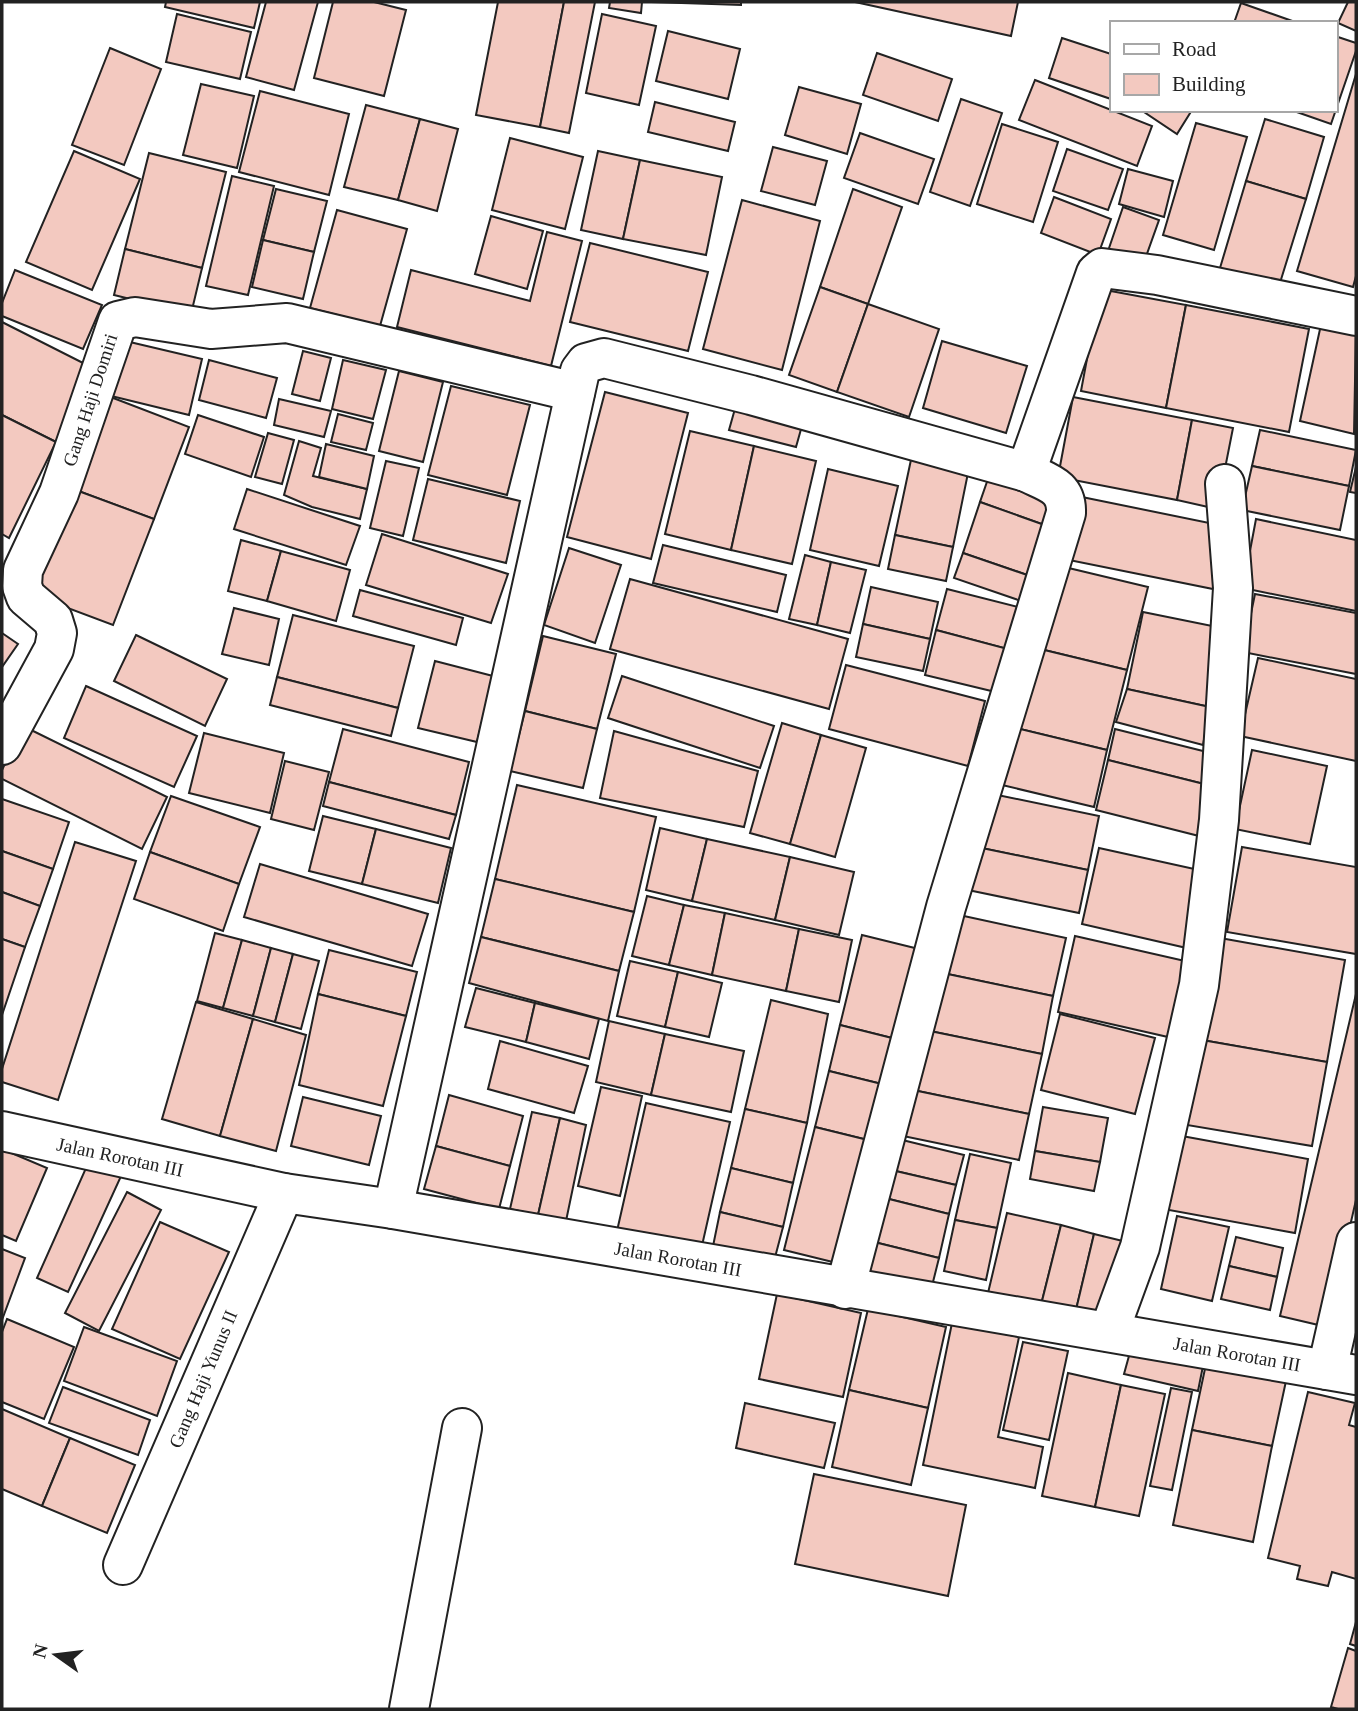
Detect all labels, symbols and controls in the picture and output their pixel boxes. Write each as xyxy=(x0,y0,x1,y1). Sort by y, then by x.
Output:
legend xyxy=(1110,21,1337,112)
text: Road xyxy=(1172,37,1217,61)
text: Building xyxy=(1172,72,1246,96)
street label: Gang Haji Domiri xyxy=(59,331,121,469)
street label: Jalan Rorotan III xyxy=(55,1133,185,1181)
street label: Jalan Rorotan III xyxy=(613,1237,743,1281)
street label: Gang Haji Yunus II xyxy=(165,1307,241,1451)
street label: Jalan Rorotan III xyxy=(1172,1332,1302,1376)
north arrow xyxy=(21,1620,91,1690)
text: N xyxy=(28,1642,52,1660)

